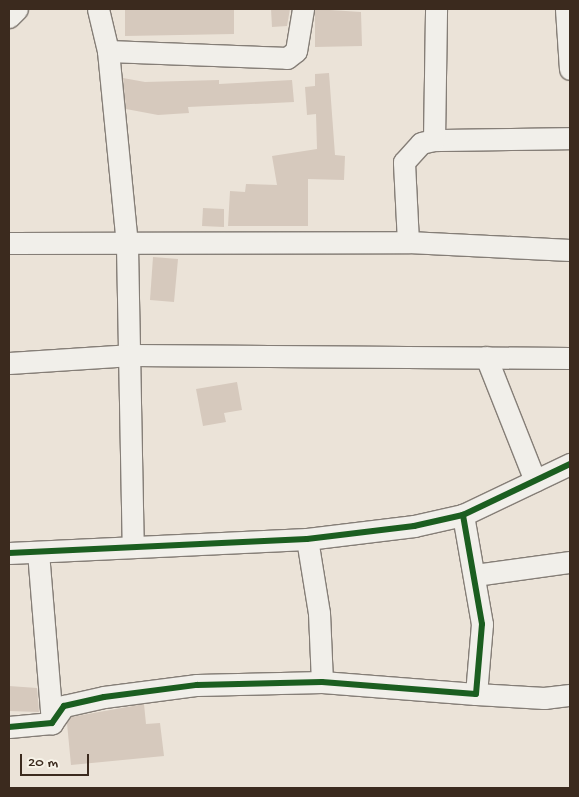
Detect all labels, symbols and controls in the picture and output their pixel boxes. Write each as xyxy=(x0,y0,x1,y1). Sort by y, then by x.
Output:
scale bar xyxy=(22,744,91,776)
text: 20 m xyxy=(28,754,58,772)

